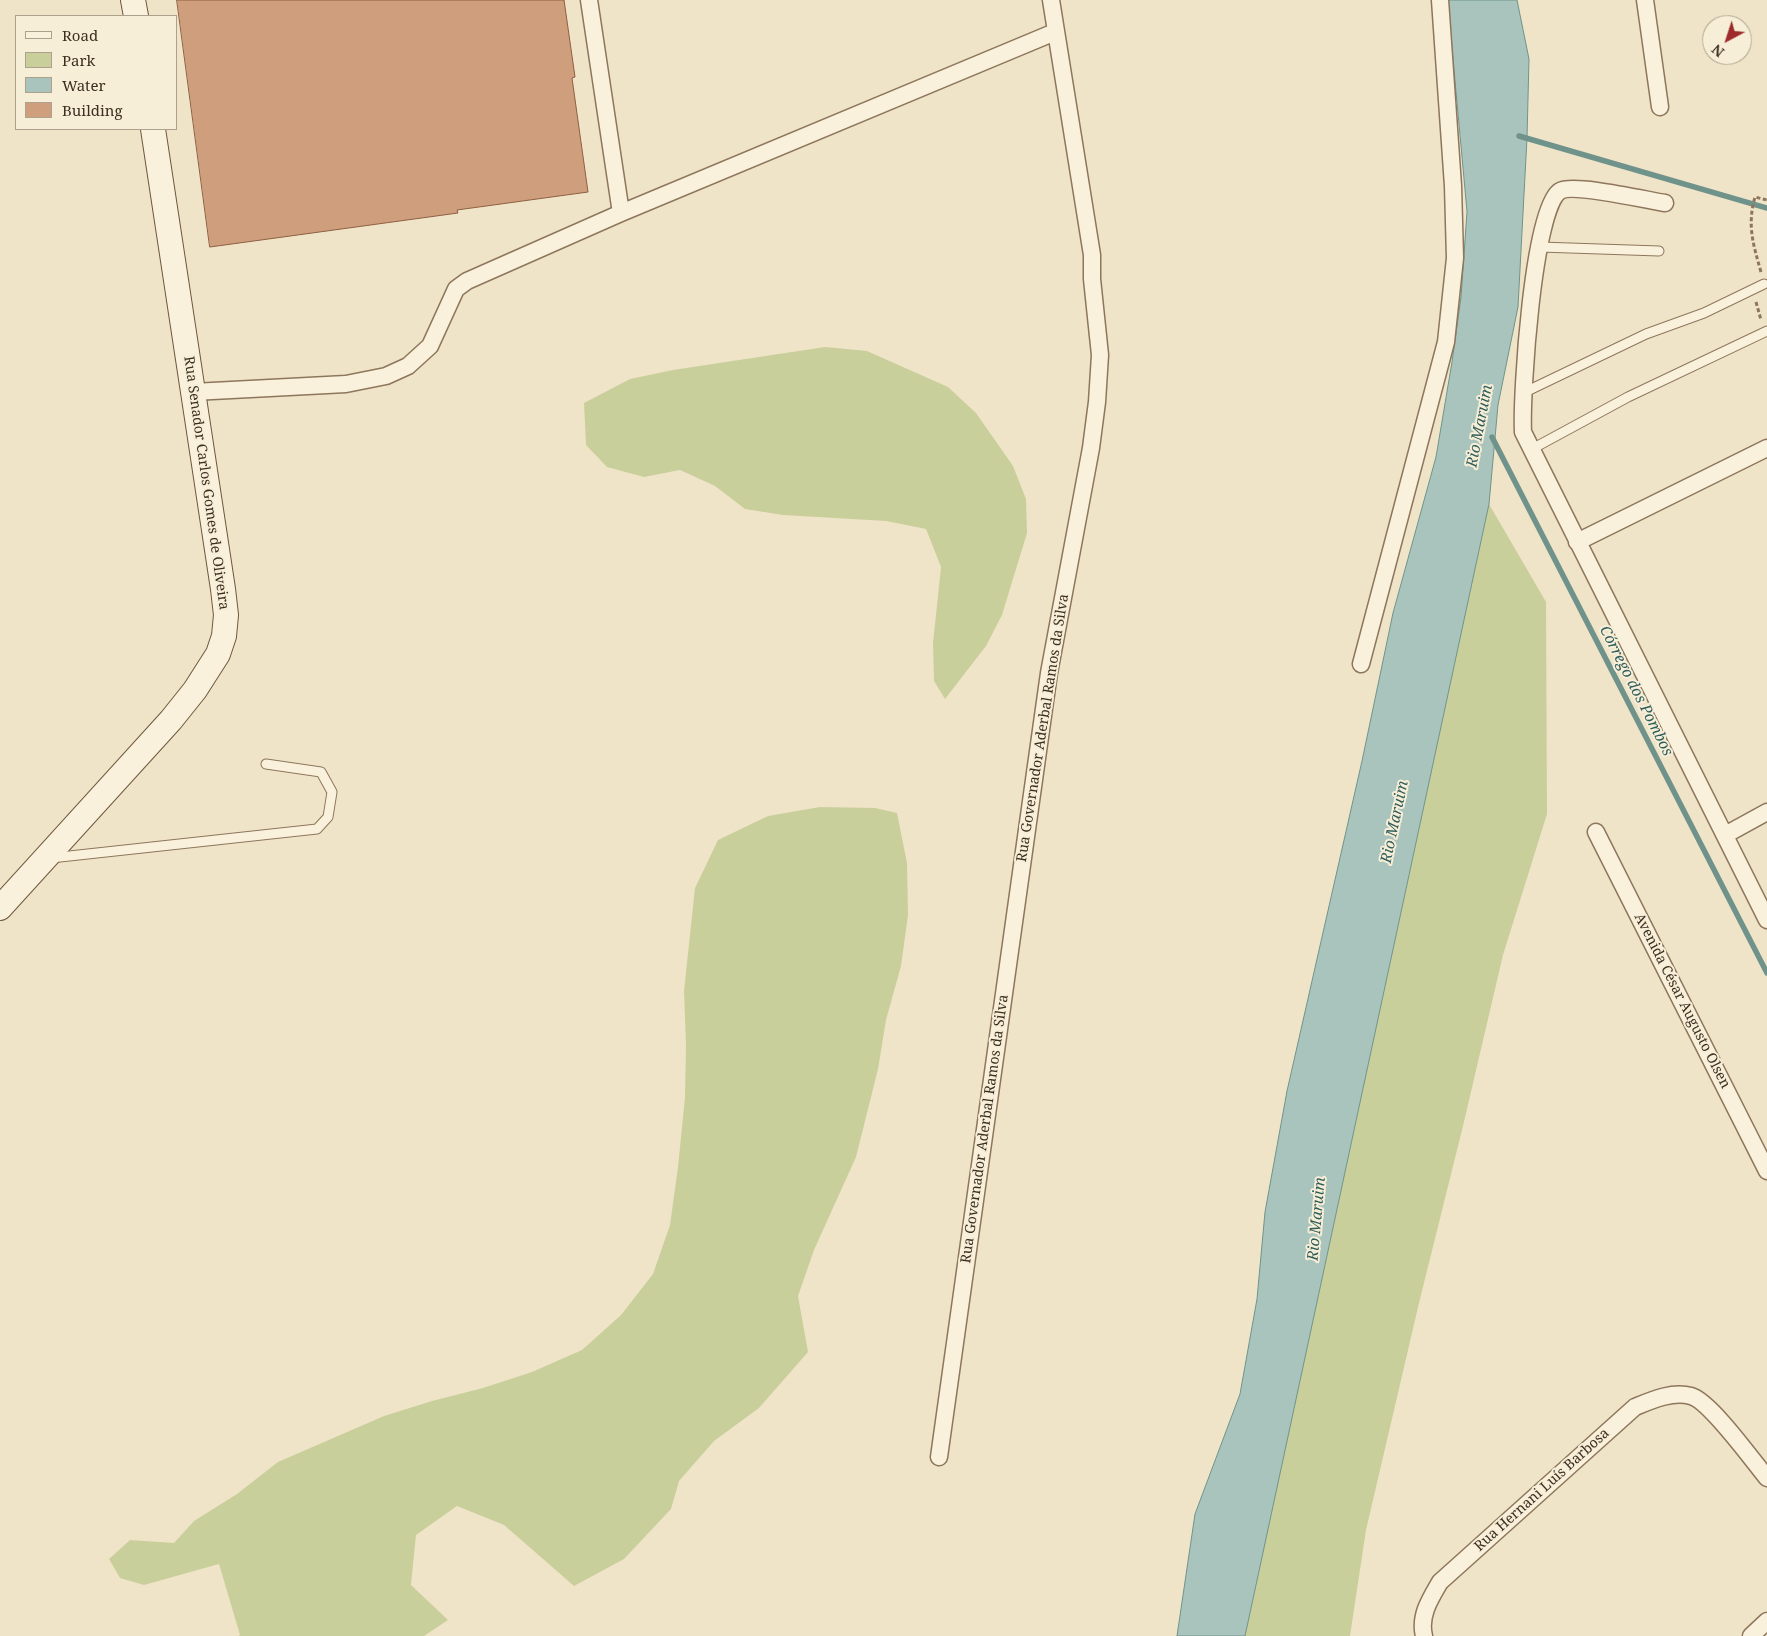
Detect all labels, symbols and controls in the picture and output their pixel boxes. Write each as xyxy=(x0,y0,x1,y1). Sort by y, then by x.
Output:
legend xyxy=(15,15,178,130)
north arrow xyxy=(1702,15,1752,65)
text: Road xyxy=(62,25,98,45)
text: N xyxy=(1707,40,1728,62)
text: Park xyxy=(62,50,95,70)
text: Water xyxy=(62,75,105,95)
text: Building xyxy=(62,100,123,120)
street label: Rua Senador Carlos Gomes de Oliveira xyxy=(180,355,232,611)
water label: Rio Maruim xyxy=(1463,383,1497,469)
street label: Rua Governador Aderbal Ramos da Silva xyxy=(1013,593,1073,863)
water label: Córrego dos Pombos xyxy=(1595,623,1677,759)
water label: Rio Maruim xyxy=(1377,779,1413,865)
street label: Avenida César Augusto Olsen xyxy=(1630,911,1734,1091)
street label: Rua Governador Aderbal Ramos da Silva xyxy=(958,994,1012,1264)
water label: Rio Maruim xyxy=(1304,1176,1330,1262)
street label: Rua Hernani Luís Barbosa xyxy=(1471,1425,1613,1555)

